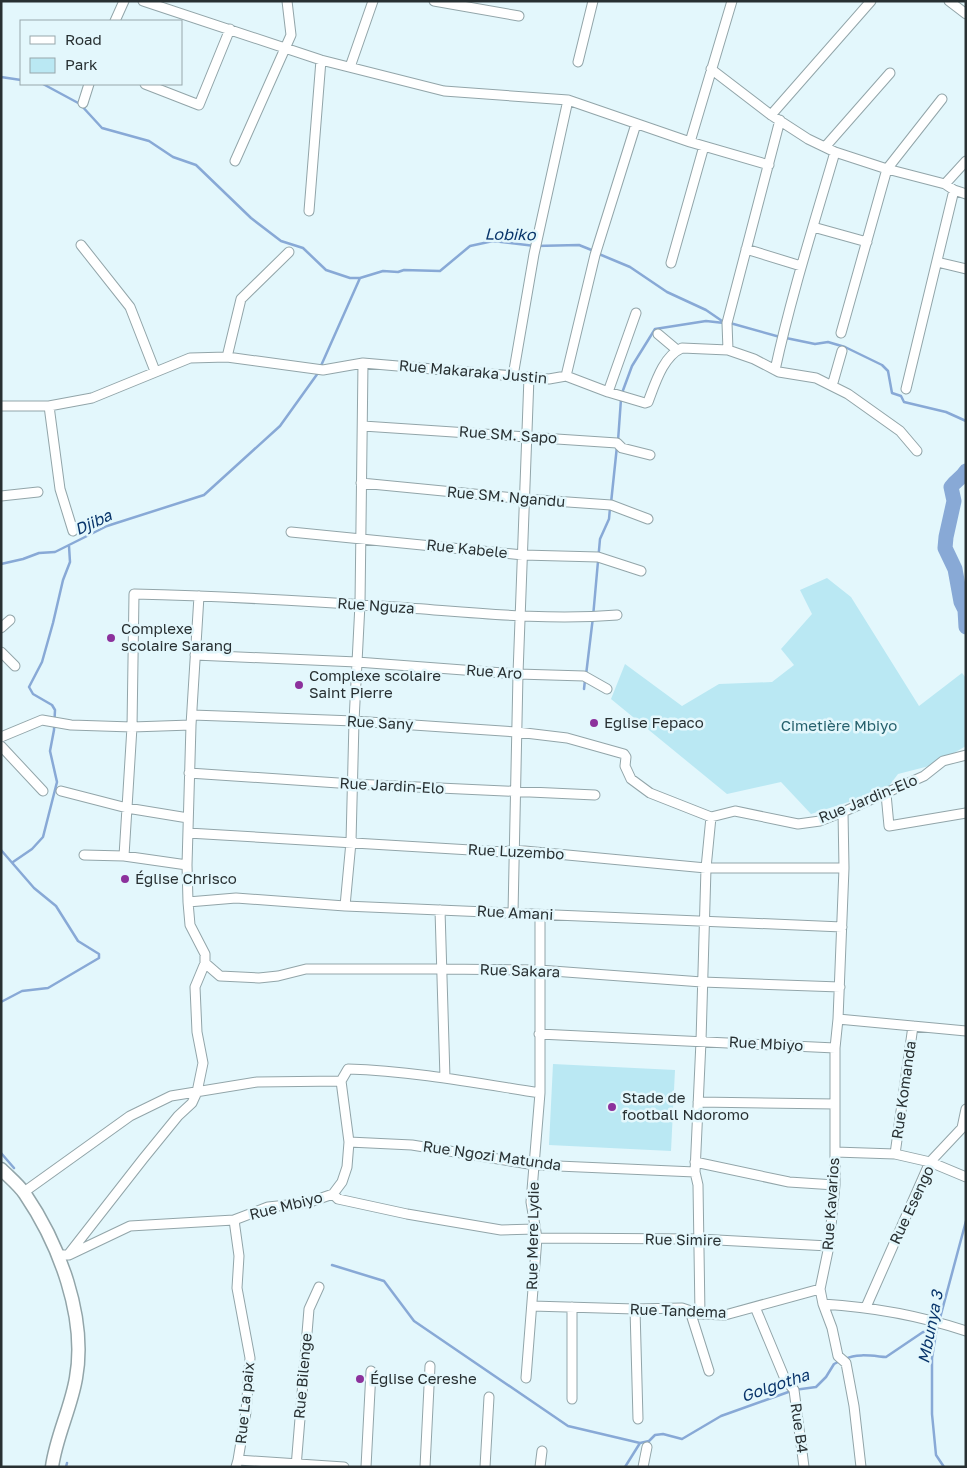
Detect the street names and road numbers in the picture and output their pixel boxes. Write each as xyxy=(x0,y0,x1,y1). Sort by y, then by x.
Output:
street label: Rue Makaraka Justin xyxy=(398,356,548,386)
street label: Rue SM. Sapo xyxy=(458,422,558,446)
street label: Rue SM. Ngandu xyxy=(446,482,566,510)
street label: Rue Kabele xyxy=(426,535,509,561)
street label: Rue Nguza xyxy=(337,593,415,617)
street label: Rue Aro xyxy=(465,660,523,682)
street label: Rue Sany xyxy=(346,711,414,733)
street label: Rue Jardin-Elo xyxy=(816,770,920,826)
street label: Rue Jardin-Elo xyxy=(339,773,445,797)
street label: Rue Luzembo xyxy=(467,839,565,863)
street label: Rue Amani xyxy=(476,901,554,923)
street label: Rue Sakara xyxy=(480,960,561,980)
street label: Rue Mbiyo xyxy=(728,1032,804,1054)
street label: Rue Komanda xyxy=(887,1040,919,1140)
street label: Rue Ngozi Matunda xyxy=(422,1136,563,1174)
street label: Rue Kavarios xyxy=(818,1157,842,1251)
street label: Rue Esengo xyxy=(885,1162,937,1247)
street label: Rue Mere Lydie xyxy=(522,1181,542,1290)
street label: Rue Mbiyo xyxy=(247,1187,324,1223)
street label: Rue Simire xyxy=(644,1229,722,1249)
street label: Rue Tandema xyxy=(629,1299,727,1321)
street label: Rue Bilenge xyxy=(289,1332,315,1420)
street label: Rue La paix xyxy=(231,1361,257,1445)
street label: Rue B4 xyxy=(788,1402,812,1454)

